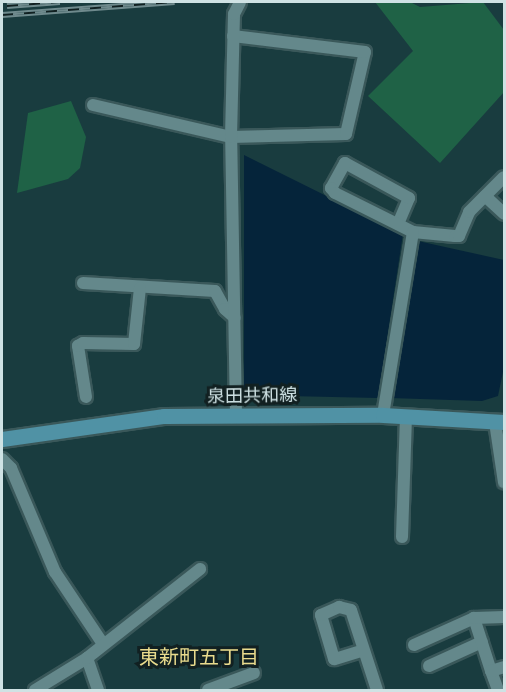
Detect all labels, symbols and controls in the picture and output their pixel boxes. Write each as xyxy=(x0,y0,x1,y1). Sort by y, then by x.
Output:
street label: 泉田共和線 xyxy=(207,383,297,407)
district label: 東新町五丁目 xyxy=(139,644,259,668)

